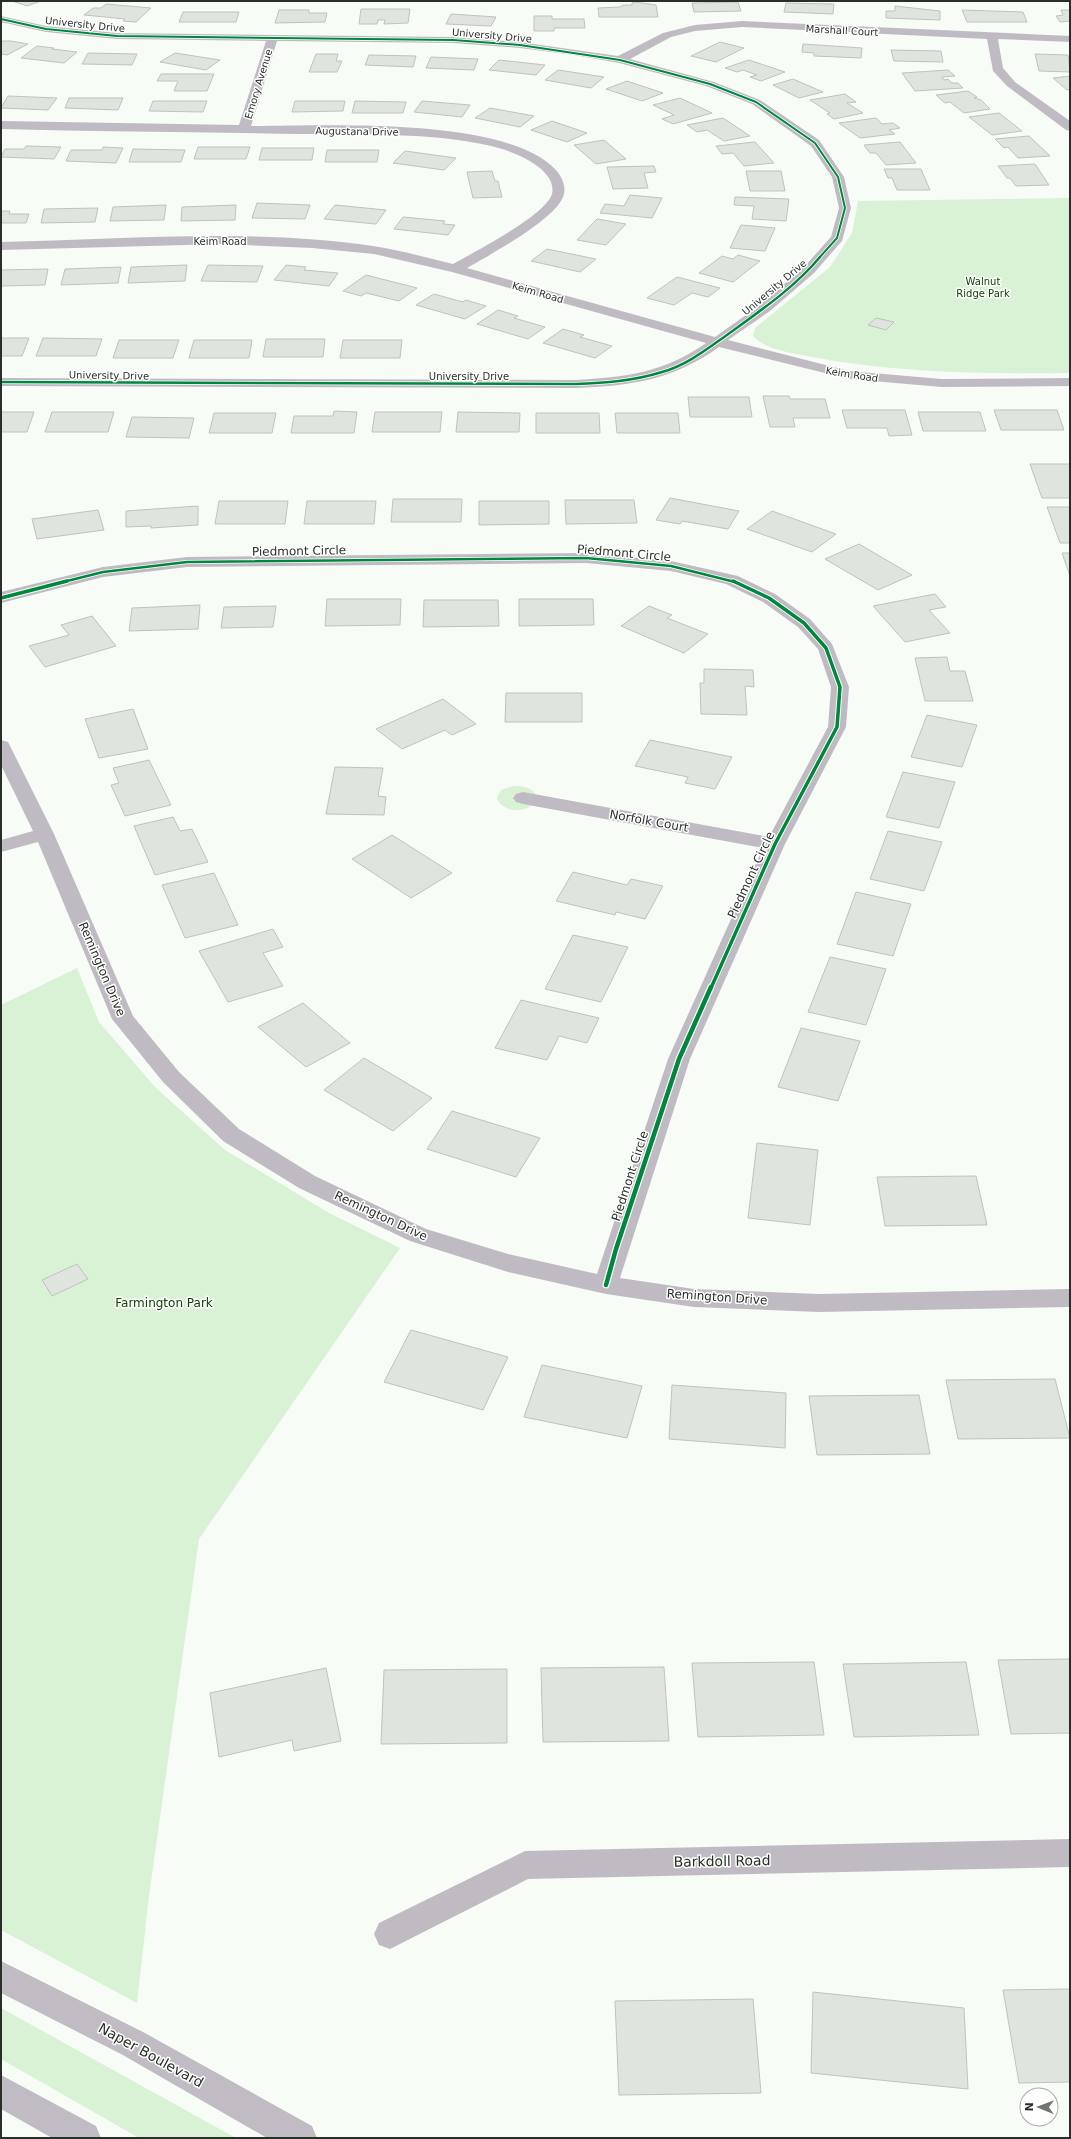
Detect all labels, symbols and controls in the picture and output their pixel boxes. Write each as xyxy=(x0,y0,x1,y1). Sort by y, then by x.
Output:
street label: University Drive xyxy=(44,15,125,34)
street label: Marshall Court xyxy=(805,23,879,38)
street label: University Drive xyxy=(451,27,532,44)
street label: Emory Avenue xyxy=(243,48,274,120)
street label: Augustana Drive xyxy=(315,125,399,138)
street label: Keim Road xyxy=(193,236,247,247)
street label: University Drive xyxy=(740,257,809,317)
park label: Walnut Ridge Park xyxy=(956,276,1010,299)
street label: Keim Road xyxy=(511,280,565,305)
street label: Keim Road xyxy=(825,365,879,384)
street label: University Drive xyxy=(69,369,149,382)
street label: University Drive xyxy=(429,371,509,382)
street label: Piedmont Circle xyxy=(576,542,672,564)
street label: Piedmont Circle xyxy=(252,543,346,559)
street label: Norfolk Court xyxy=(608,807,690,835)
street label: Piedmont Circle xyxy=(725,829,777,921)
street label: Remington Drive xyxy=(76,920,128,1018)
street label: Piedmont Circle xyxy=(609,1129,651,1223)
street label: Remington Drive xyxy=(332,1188,430,1244)
street label: Remington Drive xyxy=(666,1286,768,1308)
park label: Farmington Park xyxy=(115,1296,213,1310)
street label: Barkdoll Road xyxy=(673,1852,771,1870)
street label: Naper Boulevard xyxy=(96,2020,206,2090)
north arrow xyxy=(1019,2087,1059,2127)
text: N xyxy=(1023,2102,1036,2112)

